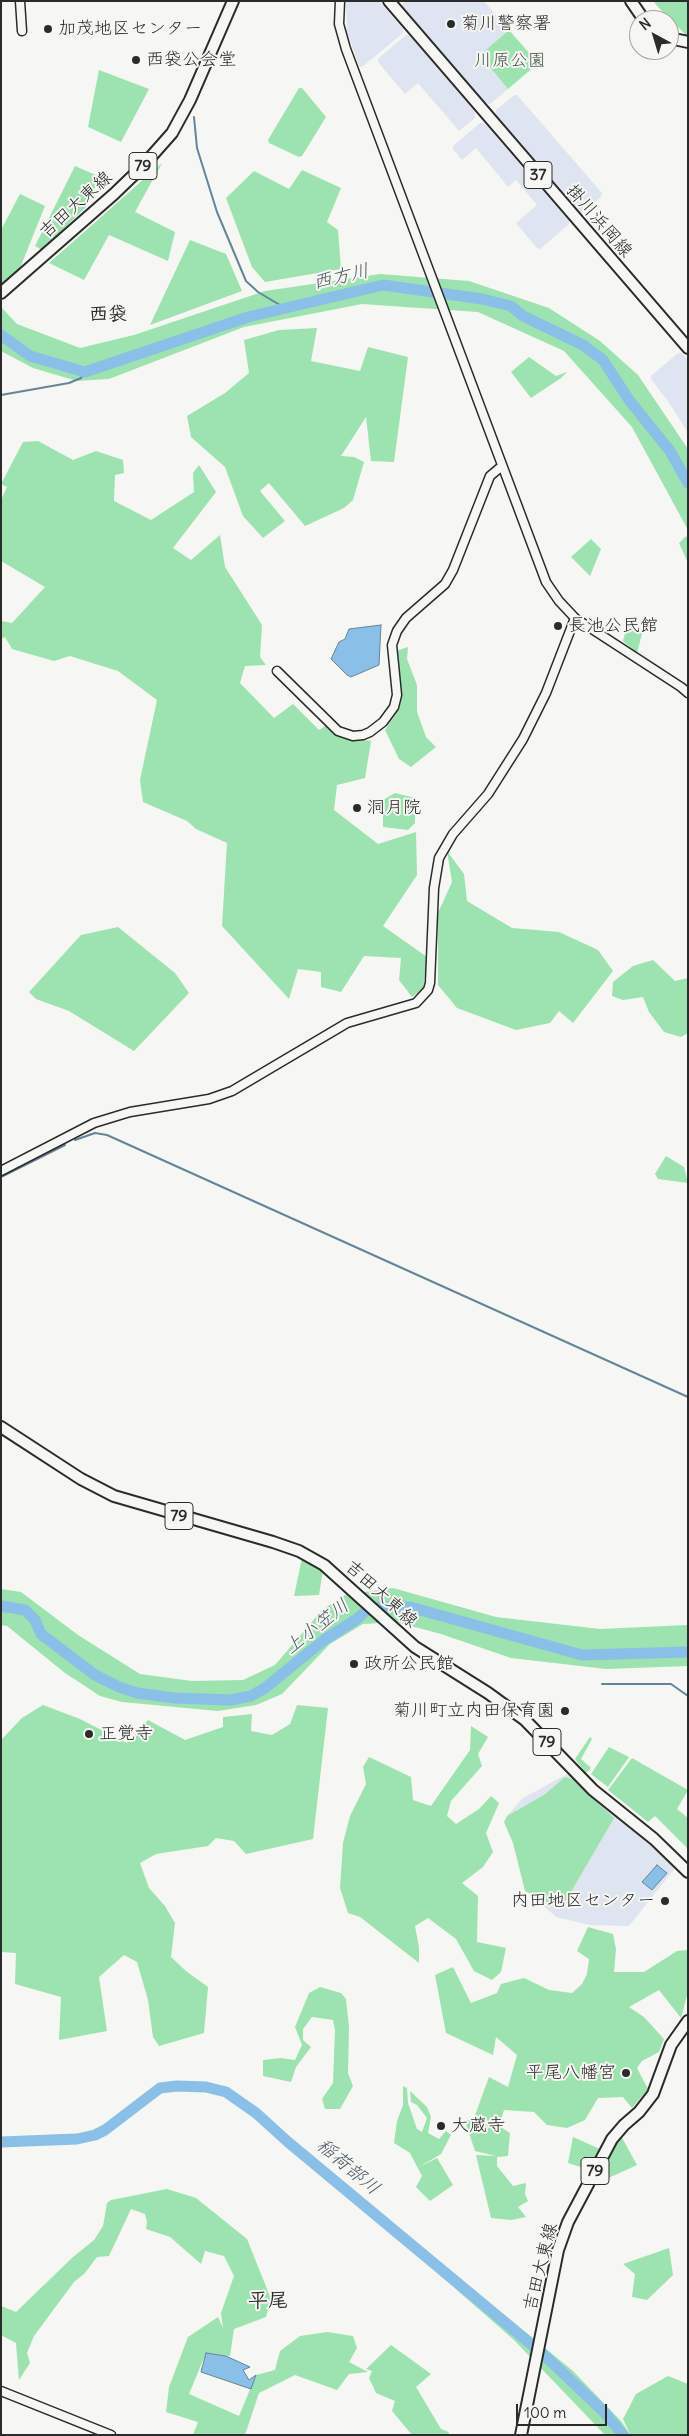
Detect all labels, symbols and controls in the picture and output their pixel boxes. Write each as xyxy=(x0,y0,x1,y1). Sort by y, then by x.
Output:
north arrow xyxy=(629,10,679,60)
place label: 菊川警察署 xyxy=(461,13,551,35)
text: N xyxy=(636,14,655,34)
place label: 加茂地区センター xyxy=(58,18,202,40)
marker: 菊川警察署 xyxy=(445,18,457,30)
marker: 加茂地区センター xyxy=(42,23,54,35)
place label: 西袋公会堂 xyxy=(146,49,236,71)
park label: 川原公園 xyxy=(474,50,546,72)
marker: 西袋公会堂 xyxy=(130,54,142,66)
road number: 79 xyxy=(129,153,157,180)
road number: 37 xyxy=(524,162,552,188)
street label: 吉田大東線 xyxy=(35,167,117,243)
street label: 掛川浜岡線 xyxy=(561,180,637,262)
water label: 西方川 xyxy=(311,259,371,295)
district label: 西袋 xyxy=(89,304,127,326)
place label: 長池公民館 xyxy=(568,615,658,637)
marker: 長池公民館 xyxy=(552,620,564,632)
place label: 洞月院 xyxy=(367,797,421,819)
marker: 洞月院 xyxy=(351,802,363,814)
road number: 79 xyxy=(165,1502,193,1530)
street label: 吉田大東線 xyxy=(340,1556,422,1632)
water label: 上小笠川 xyxy=(280,1595,354,1659)
place label: 政所公民館 xyxy=(364,1653,454,1675)
marker: 政所公民館 xyxy=(348,1658,360,1670)
place label: 菊川町立内田保育園 xyxy=(393,1700,555,1722)
marker: 菊川町立内田保育園 xyxy=(559,1705,571,1717)
place label: 正覚寺 xyxy=(99,1723,153,1745)
marker: 正覚寺 xyxy=(83,1728,95,1740)
road number: 79 xyxy=(533,1728,561,1755)
place label: 内田地区センター xyxy=(511,1890,655,1912)
marker: 内田地区センター xyxy=(659,1895,671,1907)
place label: 平尾八幡宮 xyxy=(526,2062,616,2084)
marker: 平尾八幡宮 xyxy=(620,2067,632,2079)
place label: 大蔵寺 xyxy=(451,2115,505,2137)
marker: 大蔵寺 xyxy=(435,2120,447,2132)
water label: 稲荷部川 xyxy=(312,2134,384,2200)
road number: 79 xyxy=(581,2158,609,2184)
street label: 吉田大東線 xyxy=(520,2221,562,2313)
district label: 平尾 xyxy=(248,2289,288,2313)
scale bar xyxy=(519,2394,610,2426)
text: 100 m xyxy=(524,2403,566,2422)

